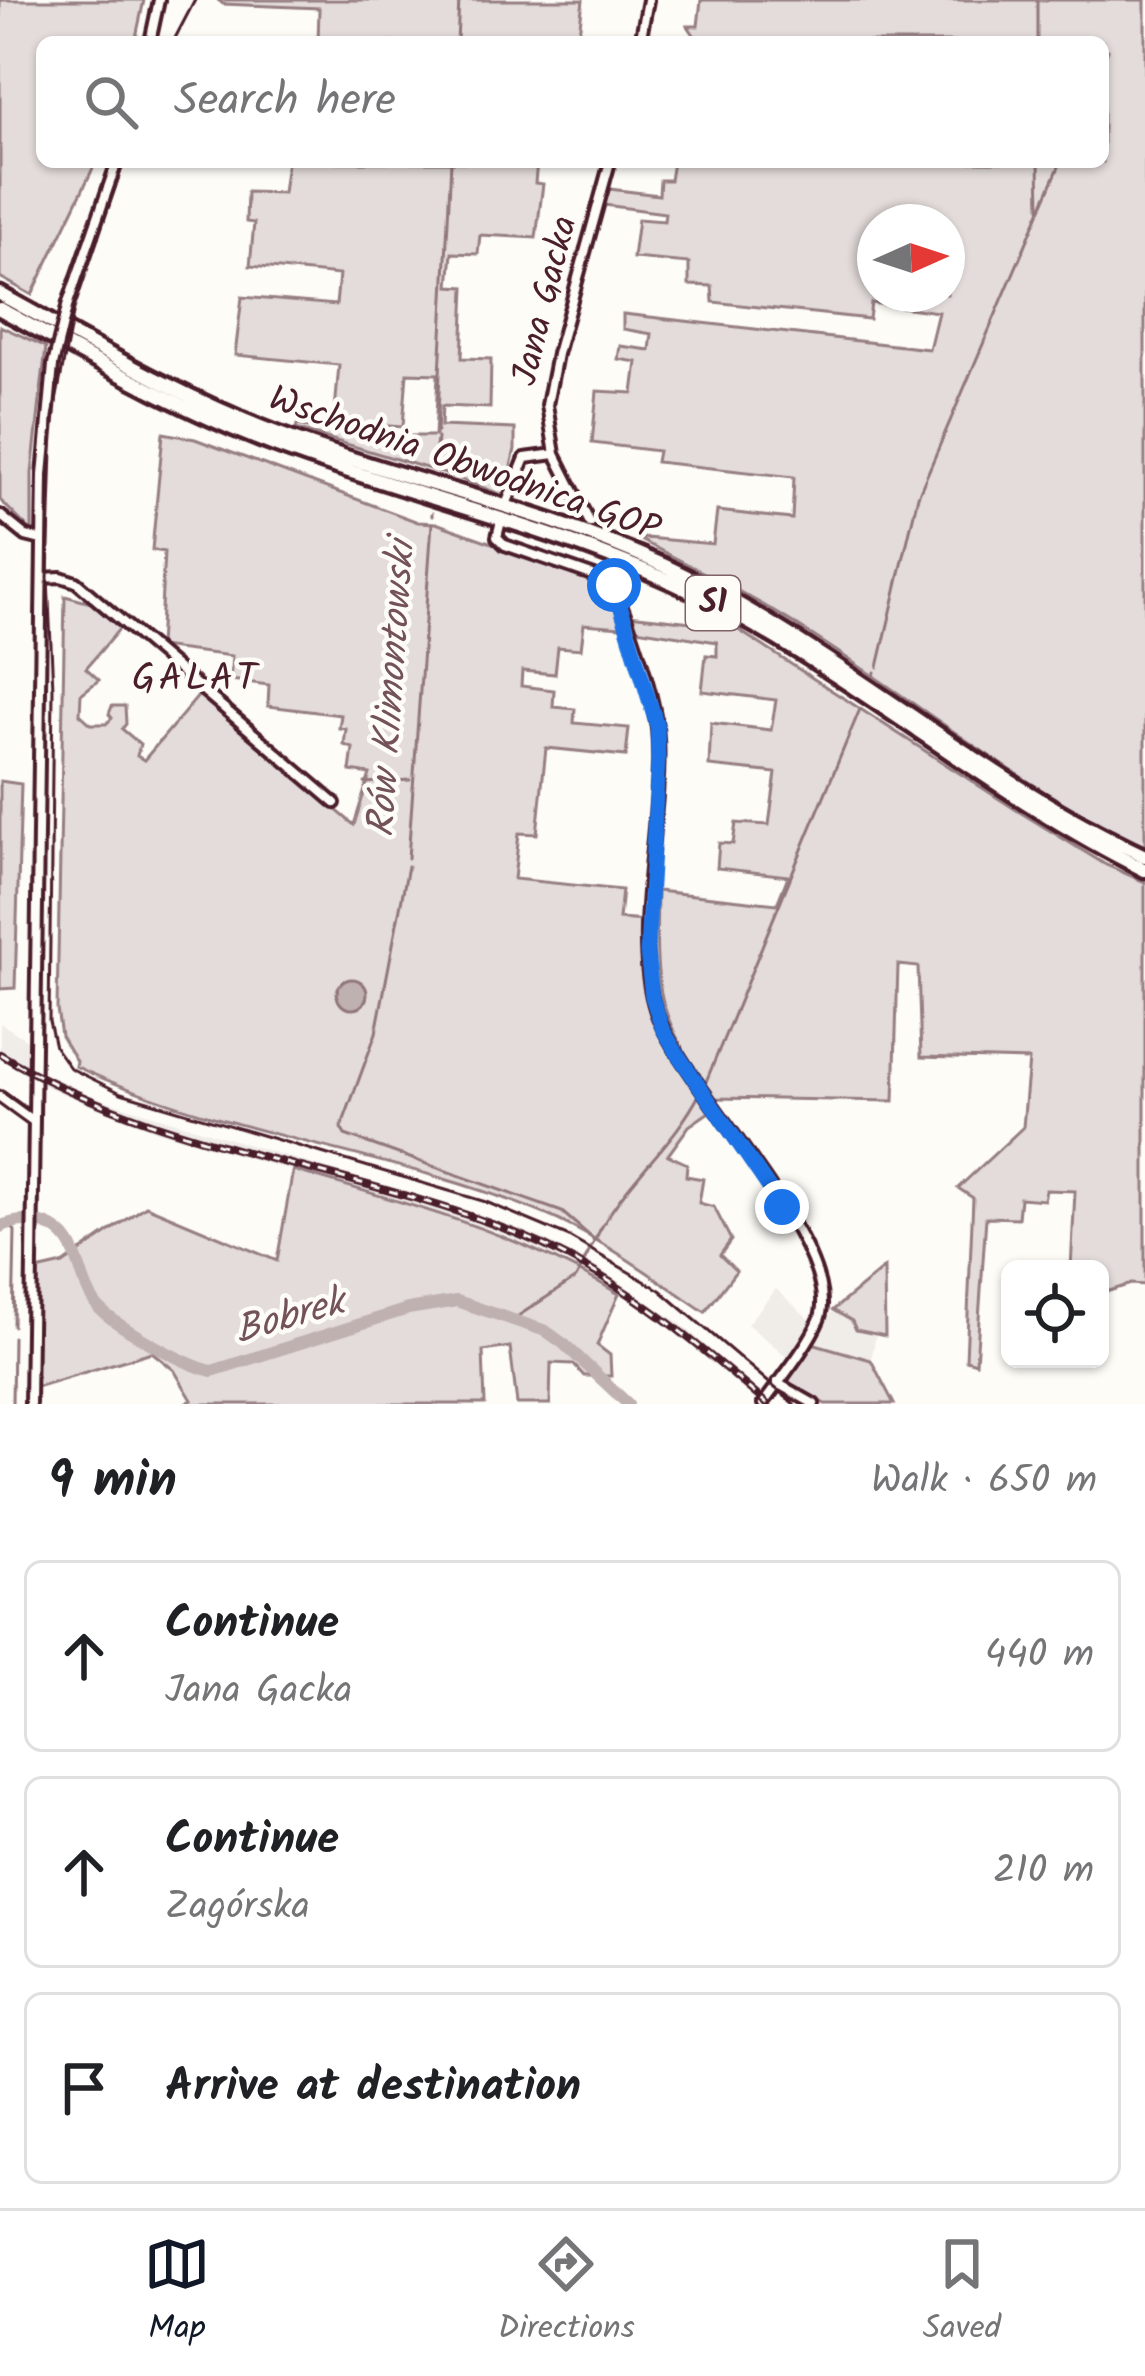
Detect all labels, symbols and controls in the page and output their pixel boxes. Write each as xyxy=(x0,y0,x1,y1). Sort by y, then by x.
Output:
search box xyxy=(36,36,1109,168)
text: Search here xyxy=(174,66,396,138)
icon: search xyxy=(78,69,144,135)
north arrow xyxy=(857,204,965,312)
street label: Jana Gacka xyxy=(497,210,595,392)
street label: Wschodnia Obwodnica GOP xyxy=(261,371,669,559)
water label: Rów Klimontowski xyxy=(352,531,435,839)
route start xyxy=(587,558,641,612)
road number: S1 xyxy=(686,576,740,630)
district label: GALAT xyxy=(132,649,260,711)
route end xyxy=(755,1180,809,1234)
map controls xyxy=(1001,1260,1109,1368)
button: locate xyxy=(1001,1260,1109,1368)
water label: Bobrek xyxy=(228,1271,358,1363)
text: 9 min xyxy=(48,1442,177,1523)
text: Walk · 650 m xyxy=(871,1451,1097,1513)
text: Continue xyxy=(165,1589,339,1661)
icon: ahead xyxy=(51,1623,117,1689)
text: 440 m xyxy=(985,1625,1094,1687)
text: Jana Gacka xyxy=(165,1661,352,1723)
text: Continue xyxy=(165,1805,339,1877)
icon: ahead xyxy=(51,1839,117,1905)
text: 210 m xyxy=(993,1841,1094,1903)
text: Zagórska xyxy=(165,1877,310,1939)
text: Arrive at destination xyxy=(165,2052,581,2124)
icon: arrive xyxy=(51,2055,117,2121)
tab: Map xyxy=(144,2231,210,2356)
tab: Directions xyxy=(498,2231,635,2356)
tab: Saved xyxy=(923,2231,1001,2356)

